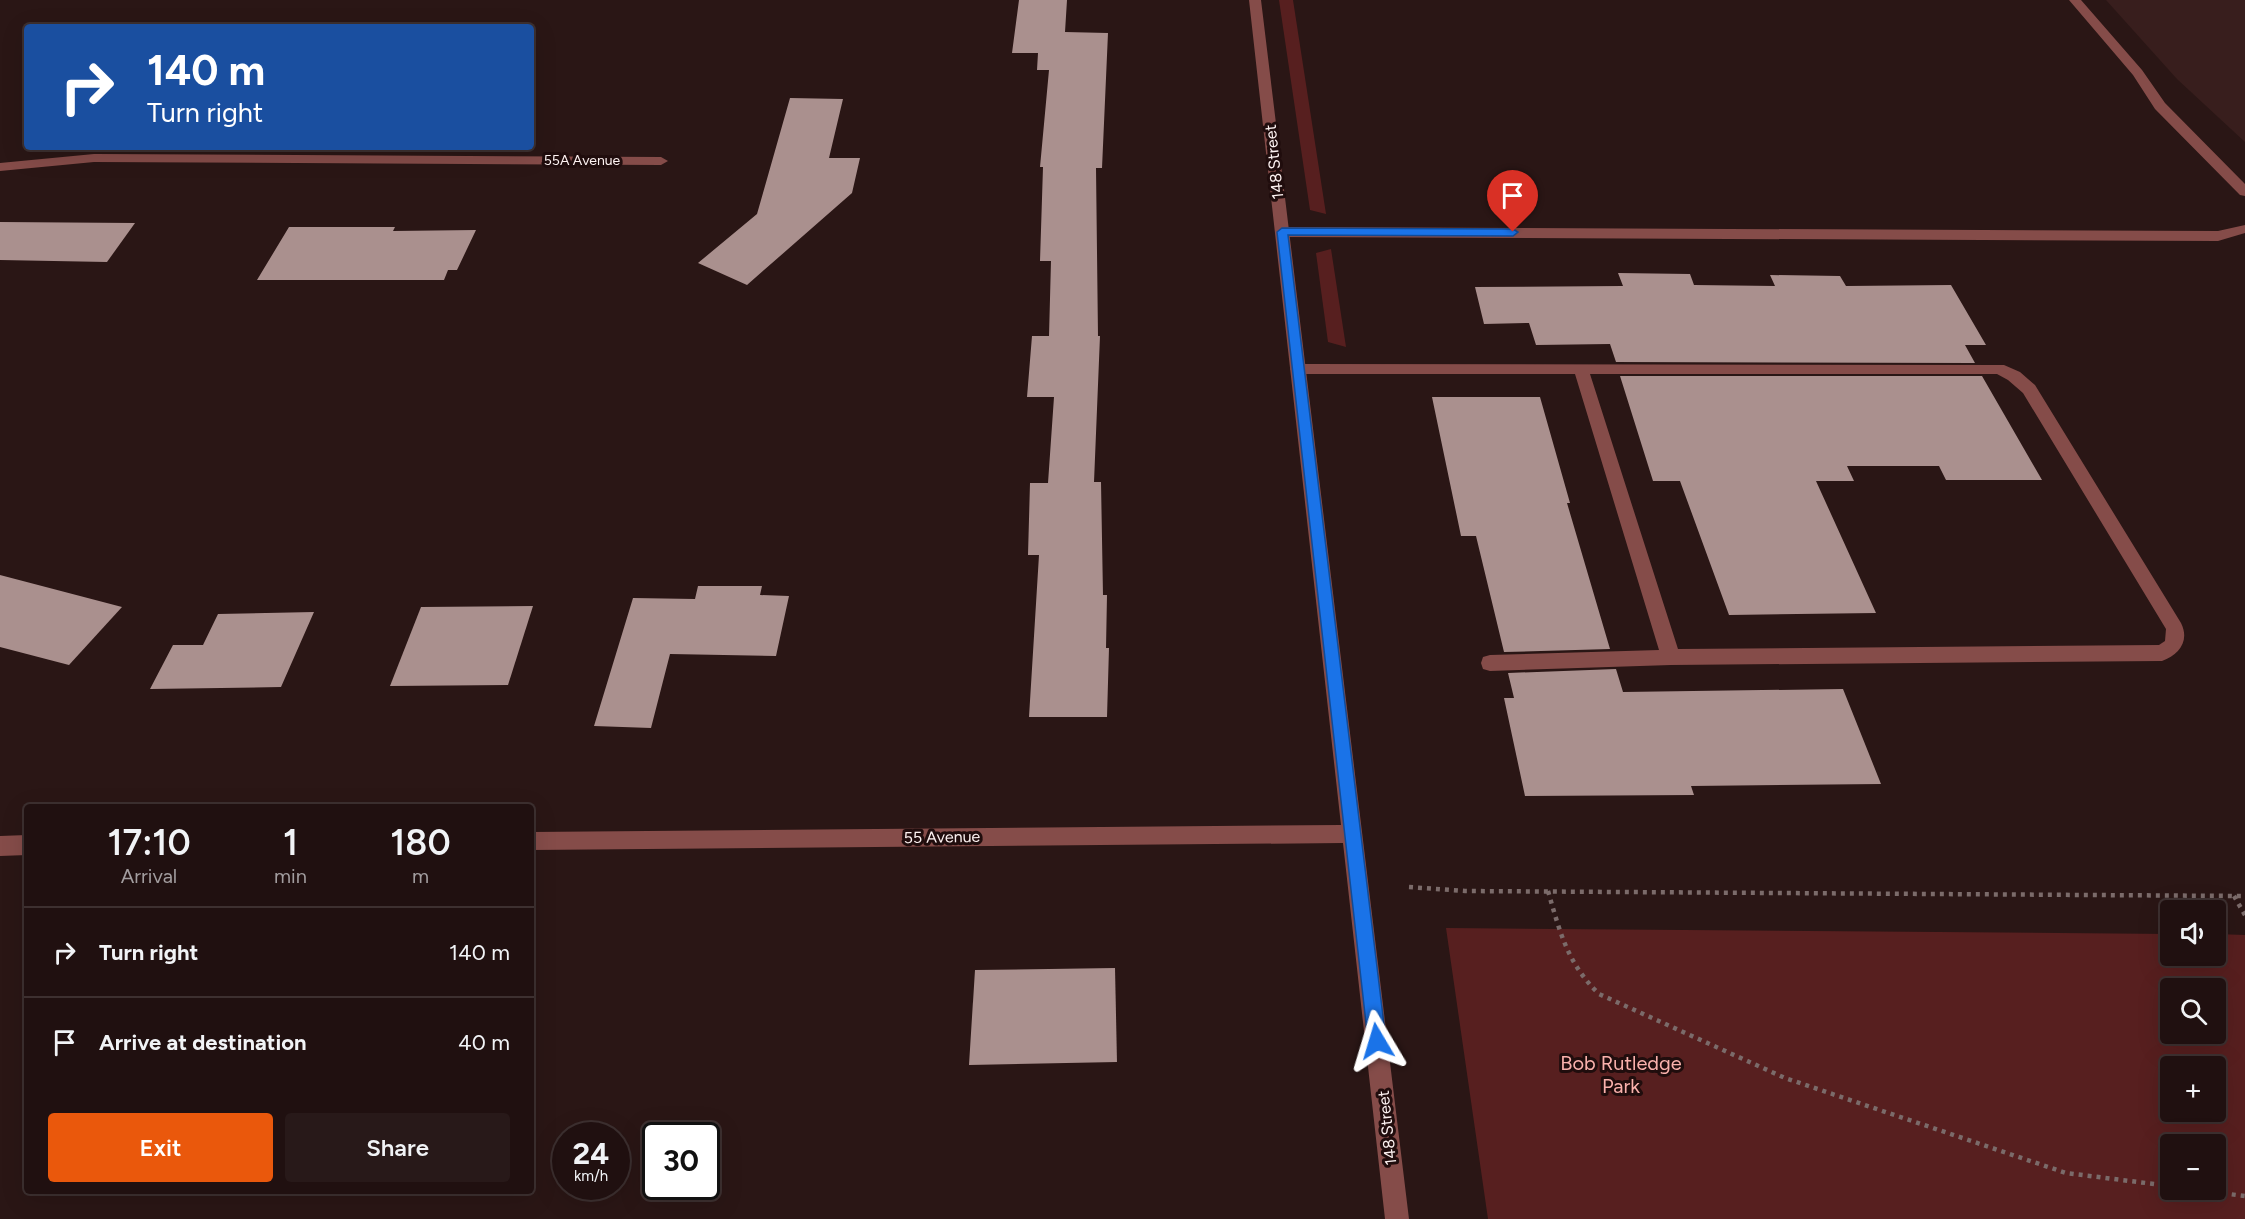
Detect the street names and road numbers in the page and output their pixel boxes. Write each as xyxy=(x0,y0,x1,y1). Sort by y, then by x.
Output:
street label: 148 Street xyxy=(1261,124,1287,200)
street label: 55A Avenue xyxy=(544,152,621,169)
street label: 55 Avenue xyxy=(904,827,981,847)
street label: 148 Street xyxy=(1374,1090,1400,1166)

